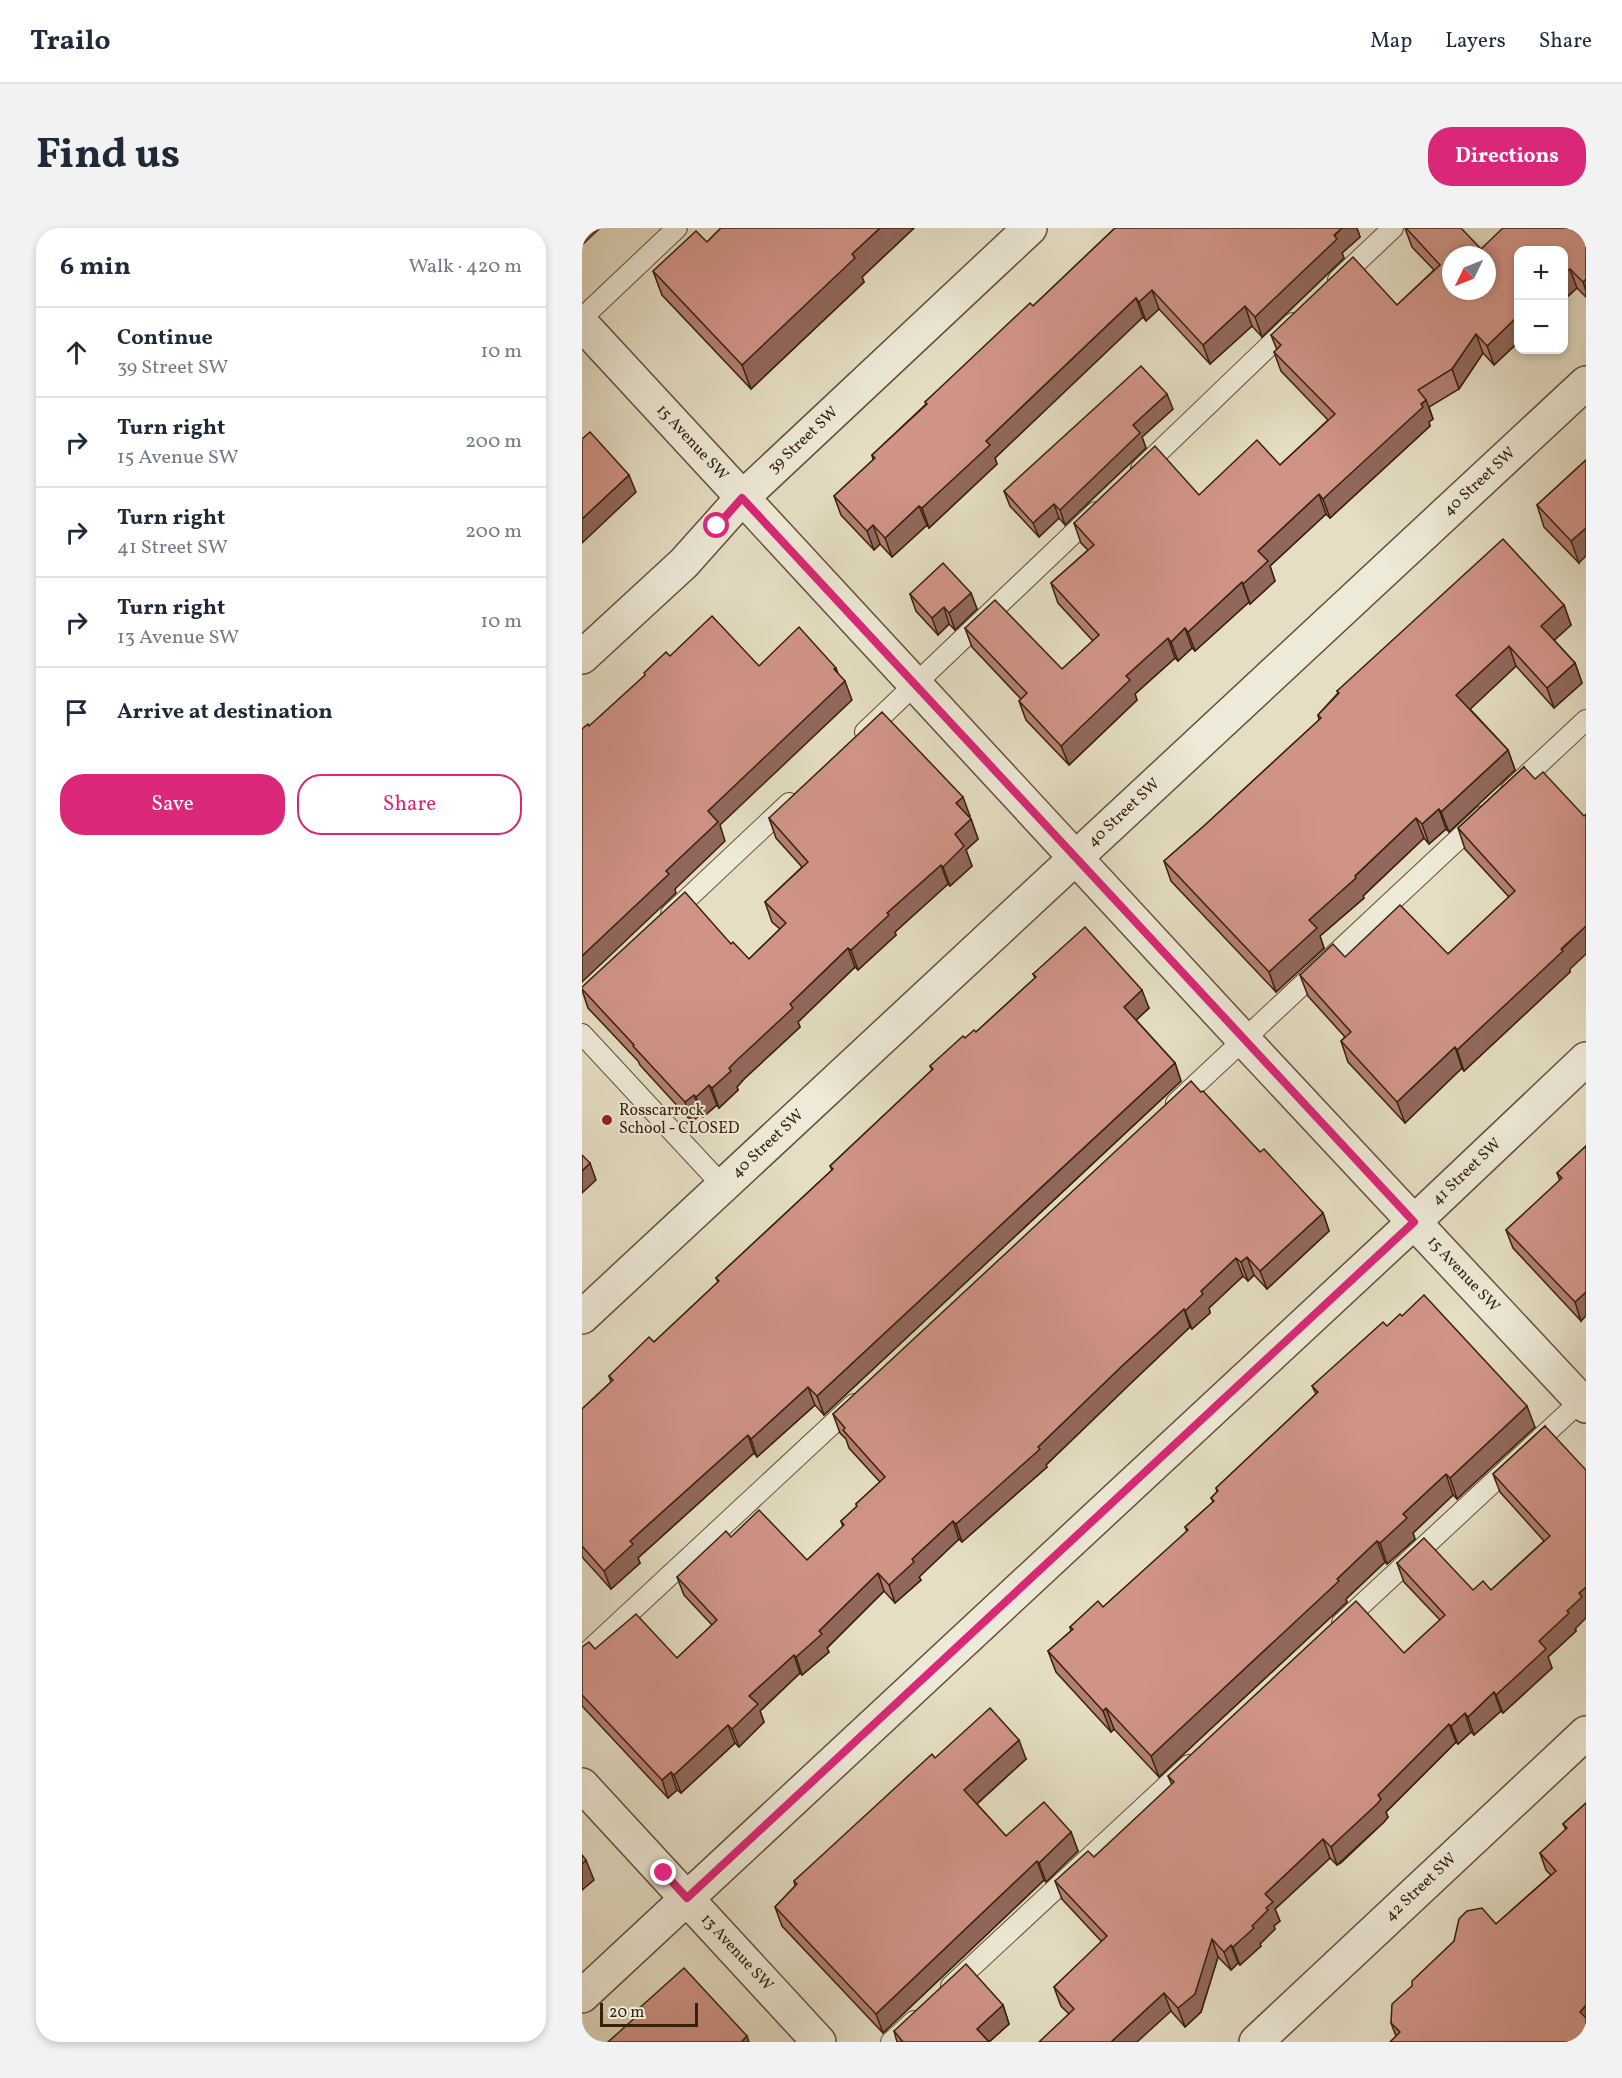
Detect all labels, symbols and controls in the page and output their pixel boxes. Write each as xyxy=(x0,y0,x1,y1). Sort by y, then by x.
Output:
text: Trailo xyxy=(30,22,111,61)
text: Map xyxy=(1370,27,1412,56)
text: Layers xyxy=(1445,27,1506,56)
text: Share xyxy=(1539,27,1592,56)
text: Find us xyxy=(36,127,180,186)
button: Directions xyxy=(1428,127,1586,186)
north arrow xyxy=(1442,246,1496,300)
map controls xyxy=(1514,246,1568,354)
button: + xyxy=(1514,246,1568,300)
text: 6 min xyxy=(60,249,131,285)
text: Walk · 420 m xyxy=(408,253,522,281)
button: − xyxy=(1514,300,1568,354)
text: Continue xyxy=(117,323,213,354)
icon: ahead xyxy=(60,336,93,369)
text: 10 m xyxy=(481,338,522,366)
text: 39 Street SW xyxy=(117,354,228,382)
street label: 15 Avenue SW xyxy=(651,400,733,486)
street label: 39 Street SW xyxy=(763,402,843,479)
text: Turn right xyxy=(117,413,225,444)
icon: right xyxy=(60,426,93,459)
text: 200 m xyxy=(465,428,522,456)
street label: 40 Street SW xyxy=(1439,443,1521,521)
text: 15 Avenue SW xyxy=(117,444,239,472)
text: Turn right xyxy=(117,503,225,534)
route start xyxy=(703,512,729,538)
icon: right xyxy=(60,516,93,549)
text: 200 m xyxy=(465,518,522,546)
text: 41 Street SW xyxy=(117,534,228,562)
text: Turn right xyxy=(117,593,225,624)
icon: right xyxy=(60,606,93,639)
text: 10 m xyxy=(481,608,522,636)
text: 13 Avenue SW xyxy=(117,624,239,652)
icon: arrive xyxy=(60,696,93,729)
text: Arrive at destination xyxy=(117,697,333,728)
button: Save xyxy=(60,774,285,835)
button: Share xyxy=(297,774,522,835)
street label: 40 Street SW xyxy=(1083,774,1165,852)
place label: Rosscarrock School - CLOSED xyxy=(619,1100,740,1140)
street label: 40 Street SW xyxy=(727,1105,809,1183)
marker: Rosscarrock School - CLOSED xyxy=(600,1113,614,1127)
street label: 41 Street SW xyxy=(1427,1134,1507,1211)
street label: 15 Avenue SW xyxy=(1422,1231,1504,1317)
street label: 42 Street SW xyxy=(1380,1848,1462,1927)
route end xyxy=(650,1859,676,1885)
street label: 13 Avenue SW xyxy=(695,1909,778,1996)
scale bar xyxy=(600,2000,698,2028)
text: 20 m xyxy=(609,2002,644,2024)

